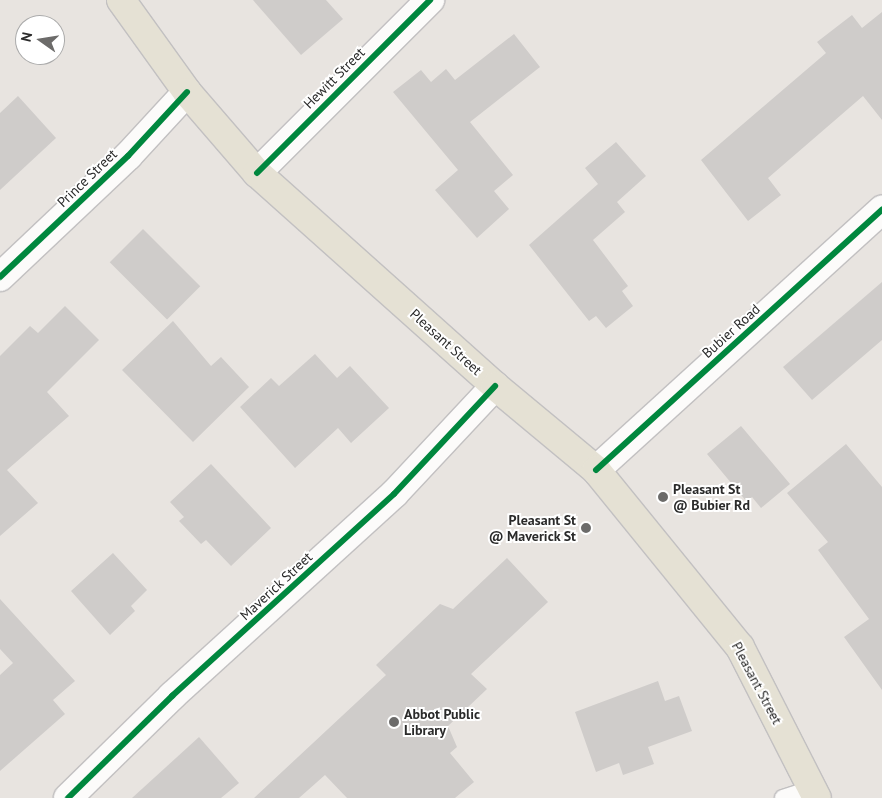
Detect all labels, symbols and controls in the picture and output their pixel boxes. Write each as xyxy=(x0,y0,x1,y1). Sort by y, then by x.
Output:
north arrow xyxy=(15,15,65,65)
text: N xyxy=(17,30,36,43)
street label: Hewitt Street xyxy=(300,44,368,112)
street label: Prince Street xyxy=(54,146,120,210)
street label: Bubier Road xyxy=(699,301,763,361)
street label: Pleasant Street xyxy=(407,305,485,379)
place label: Pleasant St @ Bubier Rd xyxy=(673,481,750,514)
marker: Pleasant St @ Bubier Rd xyxy=(657,491,669,503)
place label: Pleasant St @ Maverick St xyxy=(488,512,576,544)
marker: Pleasant St @ Maverick St xyxy=(580,522,592,534)
street label: Maverick Street xyxy=(236,548,316,624)
street label: Pleasant Street xyxy=(728,639,786,727)
place label: Abbot Public Library xyxy=(404,706,480,739)
marker: Abbot Public Library xyxy=(388,716,400,728)

